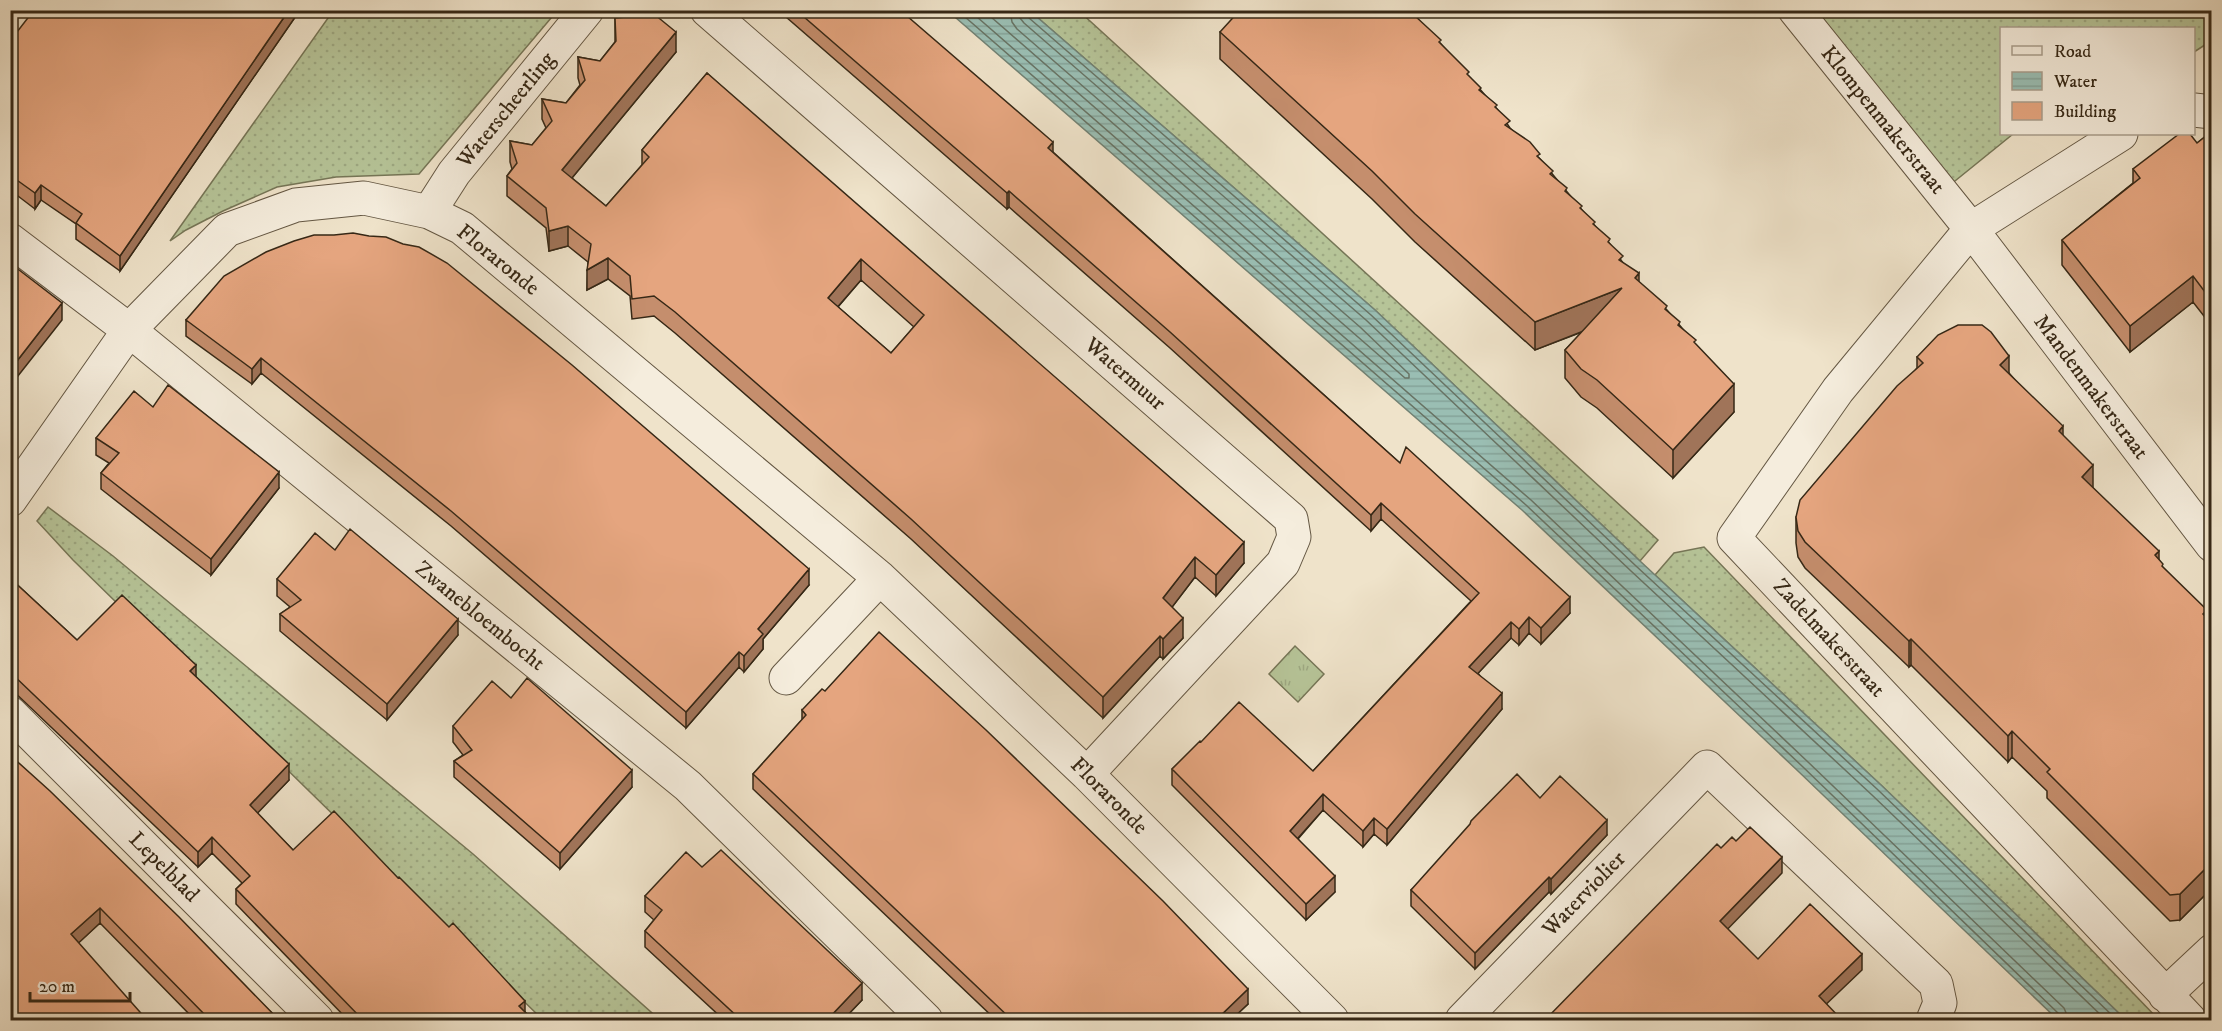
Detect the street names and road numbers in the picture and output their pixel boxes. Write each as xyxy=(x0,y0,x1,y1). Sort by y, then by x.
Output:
street label: Klompenmakerstraat xyxy=(1815,40,1951,200)
street label: Waterscheerling xyxy=(450,46,561,174)
street label: Floraronde xyxy=(451,218,545,302)
street label: Mandenmakerstraat xyxy=(2028,309,2154,465)
street label: Watermuur xyxy=(1078,331,1172,417)
street label: Zwanebloembocht xyxy=(410,555,550,677)
street label: Zadelmakerstraat xyxy=(1767,573,1891,703)
street label: Floraronde xyxy=(1065,752,1153,840)
street label: Lepelblad xyxy=(123,826,205,908)
street label: Waterviolier xyxy=(1536,845,1632,943)

